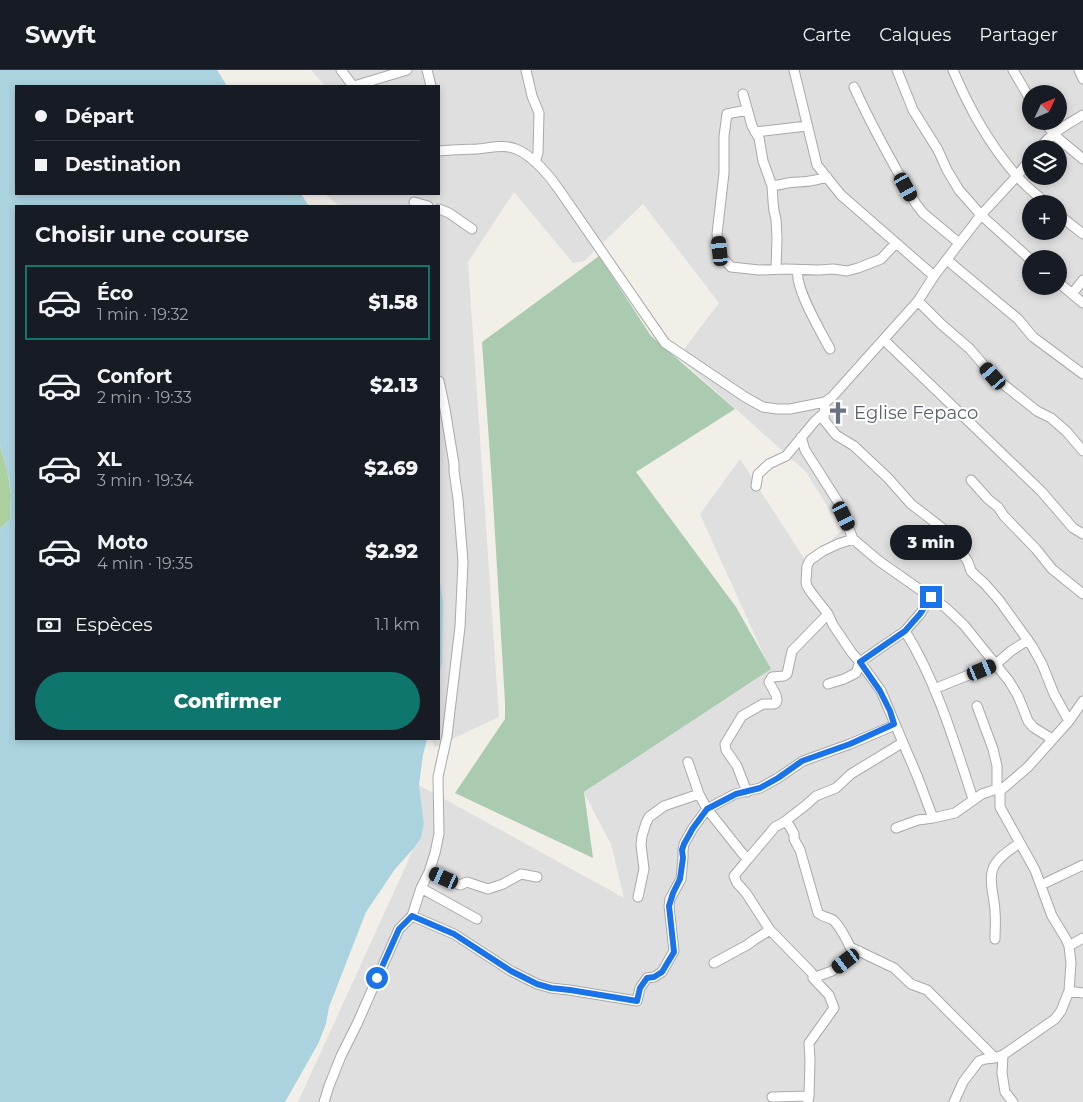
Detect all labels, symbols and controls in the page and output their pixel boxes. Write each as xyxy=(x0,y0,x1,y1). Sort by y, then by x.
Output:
text: Swyft xyxy=(25,20,96,49)
text: Carte xyxy=(803,24,851,46)
text: Calques xyxy=(879,24,951,46)
text: Partager xyxy=(979,24,1058,46)
north arrow xyxy=(1022,85,1068,130)
map controls xyxy=(1022,85,1067,295)
text: Départ xyxy=(65,105,134,128)
button: layers xyxy=(1022,140,1067,185)
text: Destination xyxy=(65,153,181,176)
car xyxy=(892,170,919,204)
button: + xyxy=(1022,195,1067,240)
text: Choisir une course xyxy=(35,221,249,248)
car xyxy=(710,235,729,267)
button: − xyxy=(1022,250,1067,295)
icon: car xyxy=(37,280,82,325)
text: Éco xyxy=(97,282,133,305)
text: $1.58 xyxy=(369,291,418,314)
text: 1 min · 19:32 xyxy=(97,305,188,324)
car xyxy=(977,360,1008,392)
icon: car xyxy=(37,363,82,408)
text: Confort xyxy=(97,365,172,388)
text: $2.13 xyxy=(370,374,418,397)
text: 2 min · 19:33 xyxy=(97,388,192,407)
church icon: Eglise Fepaco xyxy=(825,400,851,426)
place label: Eglise Fepaco xyxy=(854,402,978,424)
icon: car xyxy=(37,446,82,491)
text: XL xyxy=(97,448,122,471)
text: $2.69 xyxy=(364,457,418,480)
text: 3 min · 19:34 xyxy=(97,471,193,490)
car xyxy=(830,499,857,533)
callout: 3 min xyxy=(890,524,972,560)
icon: car xyxy=(37,529,82,574)
text: Moto xyxy=(97,531,148,554)
text: 3 min xyxy=(907,533,955,552)
text: $2.92 xyxy=(365,540,418,563)
text: 4 min · 19:35 xyxy=(97,554,193,573)
route end xyxy=(920,586,942,608)
icon: cash xyxy=(35,611,63,639)
text: Espèces xyxy=(75,613,152,636)
text: 1.1 km xyxy=(375,615,420,634)
car xyxy=(965,657,998,683)
button: Confirmer xyxy=(35,672,420,730)
car xyxy=(427,865,460,891)
car xyxy=(829,946,862,976)
route start xyxy=(366,967,388,989)

